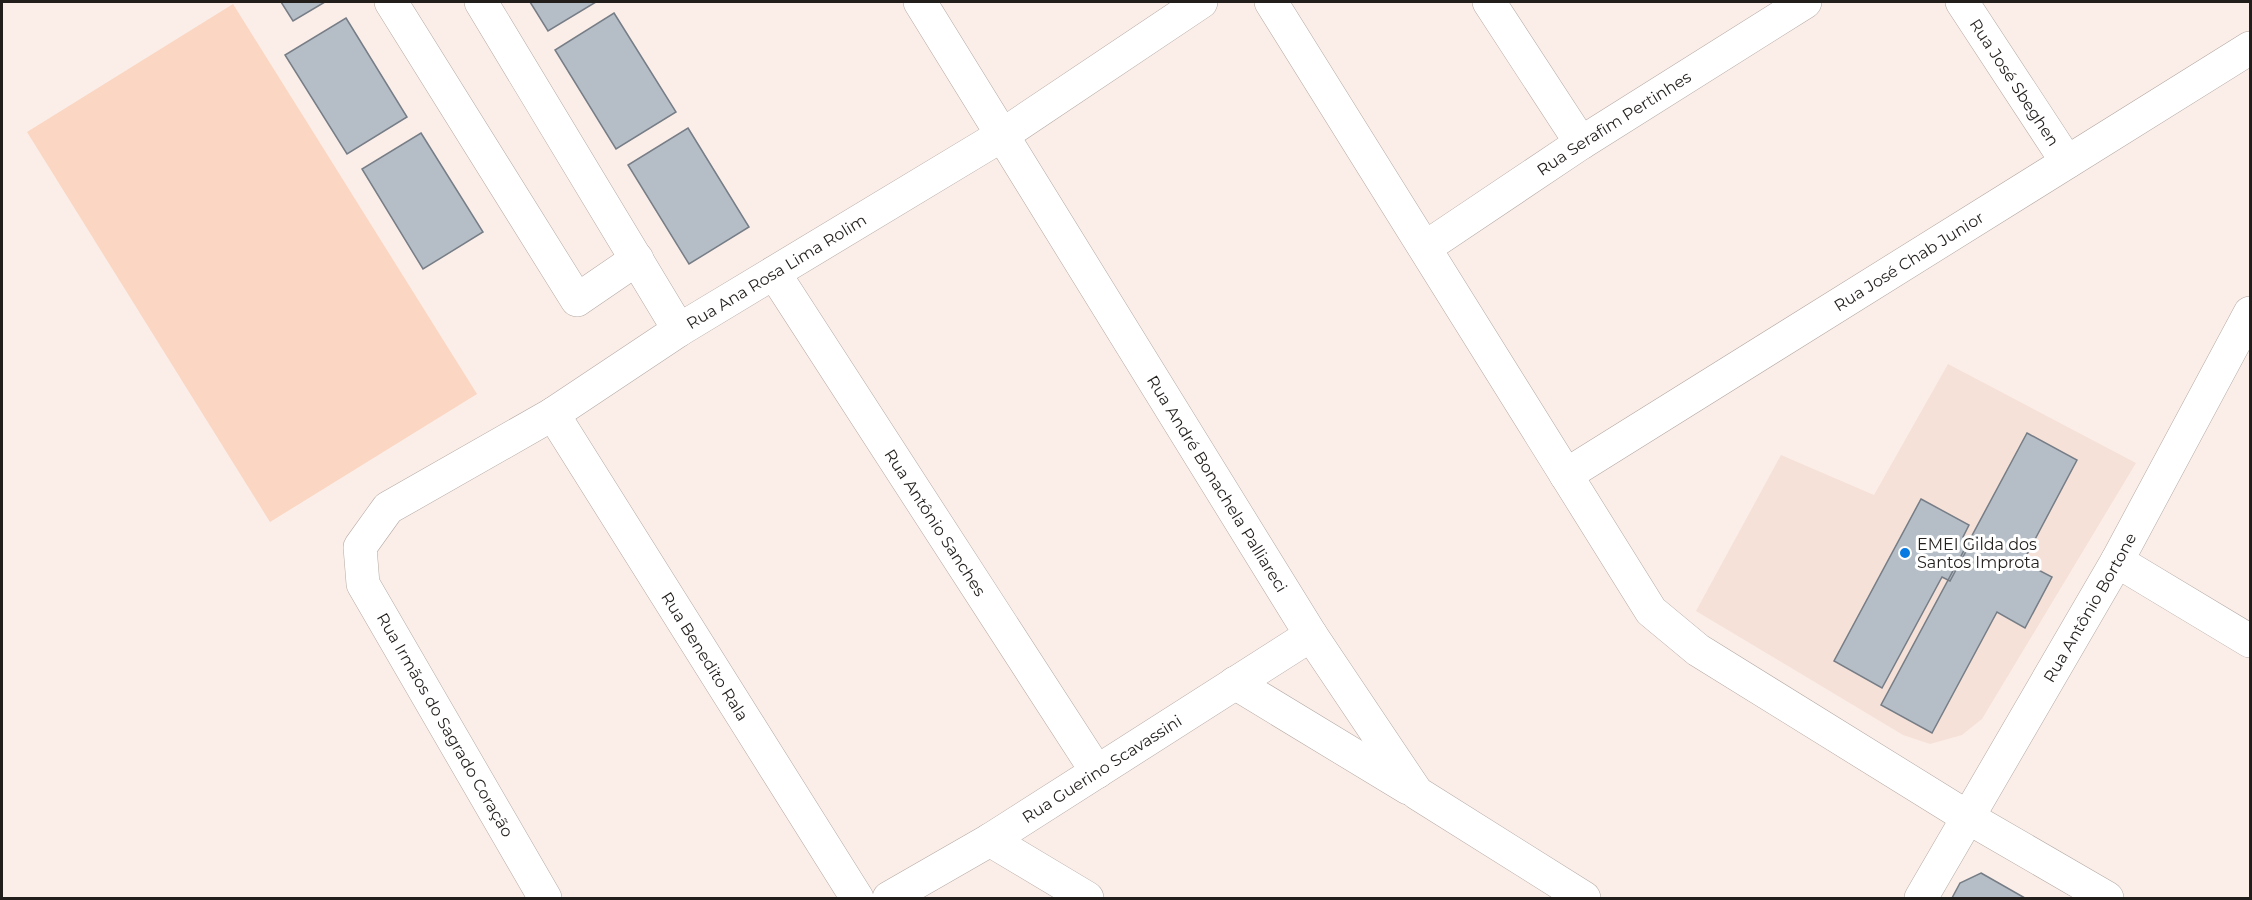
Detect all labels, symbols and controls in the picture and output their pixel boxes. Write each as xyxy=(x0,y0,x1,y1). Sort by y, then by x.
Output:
street label: Rua José Sbeghen xyxy=(1966,15,2063,150)
street label: Rua Serafim Pertinhes xyxy=(1533,67,1695,179)
street label: Rua José Chab Junior xyxy=(1830,207,1987,315)
street label: Rua Ana Rosa Lima Rolim xyxy=(683,210,870,333)
street label: Rua André Bonachela Palliareci xyxy=(1143,372,1292,595)
street label: Rua Antônio Sanches xyxy=(881,445,990,600)
street label: Rua Antônio Bortone xyxy=(2039,529,2140,686)
place label: EMEI Gilda dos Santos Improta xyxy=(1917,535,2040,572)
marker: EMEI Gilda dos Santos Improta xyxy=(1898,546,1912,560)
street label: Rua Benedito Rala xyxy=(658,588,753,724)
street label: Rua Irmãos do Sagrado Coração xyxy=(373,609,517,841)
street label: Rua Guerino Scavassini xyxy=(1018,711,1185,827)

